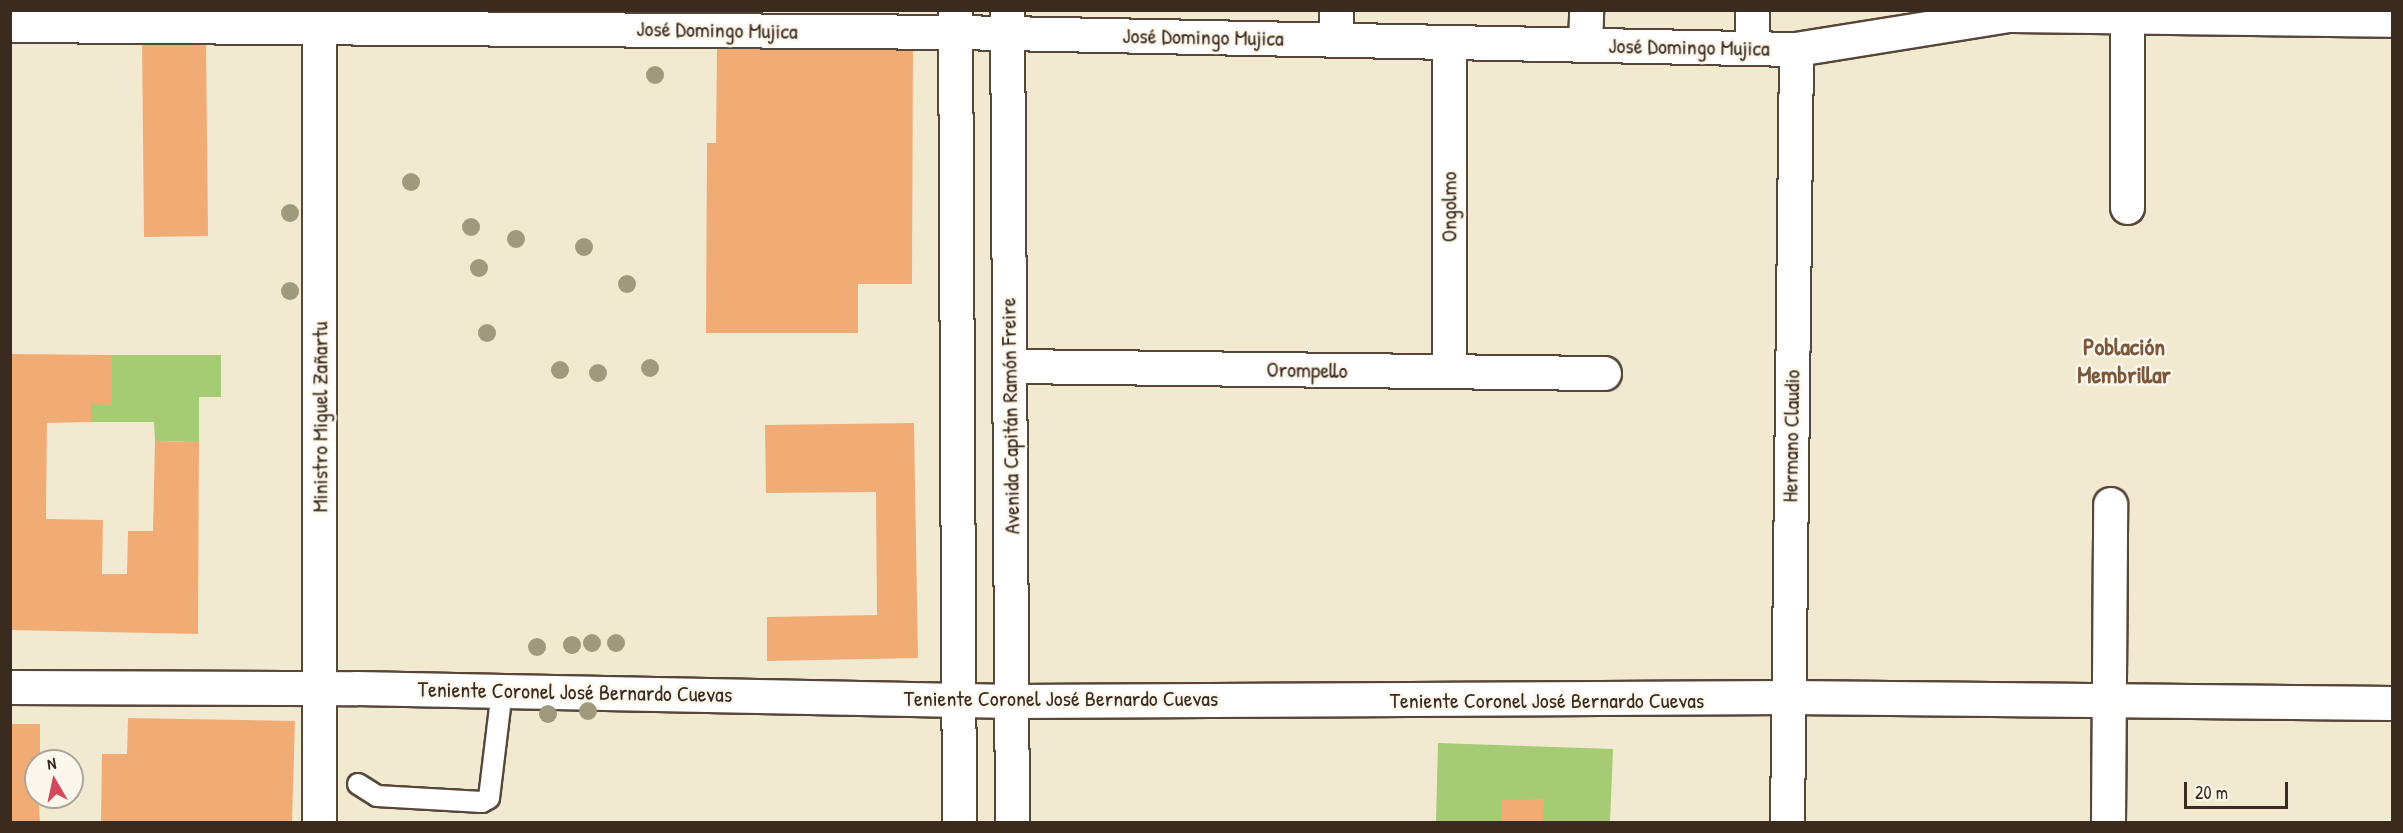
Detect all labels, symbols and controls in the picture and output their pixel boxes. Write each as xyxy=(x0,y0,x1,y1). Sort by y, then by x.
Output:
street label: José Domingo Mujica xyxy=(636,15,798,45)
street label: José Domingo Mujica xyxy=(1122,22,1284,52)
street label: José Domingo Mujica xyxy=(1608,32,1770,62)
street label: Ongolmo xyxy=(1436,172,1462,242)
street label: Avenida Capitán Ramón Freire xyxy=(995,297,1025,535)
street label: Ministro Miguel Zañartu xyxy=(307,322,333,512)
district label: Población Membrillar xyxy=(2077,333,2171,389)
street label: Orompello xyxy=(1266,356,1348,384)
street label: Hermano Claudio xyxy=(1777,369,1805,503)
street label: Teniente Coronel José Bernardo Cuevas xyxy=(417,676,733,708)
street label: Teniente Coronel José Bernardo Cuevas xyxy=(904,686,1218,712)
street label: Teniente Coronel José Bernardo Cuevas xyxy=(1390,688,1704,714)
north arrow xyxy=(24,749,84,809)
text: N xyxy=(46,752,57,775)
scale bar xyxy=(2187,770,2290,808)
text: 20 m xyxy=(2195,780,2228,805)

